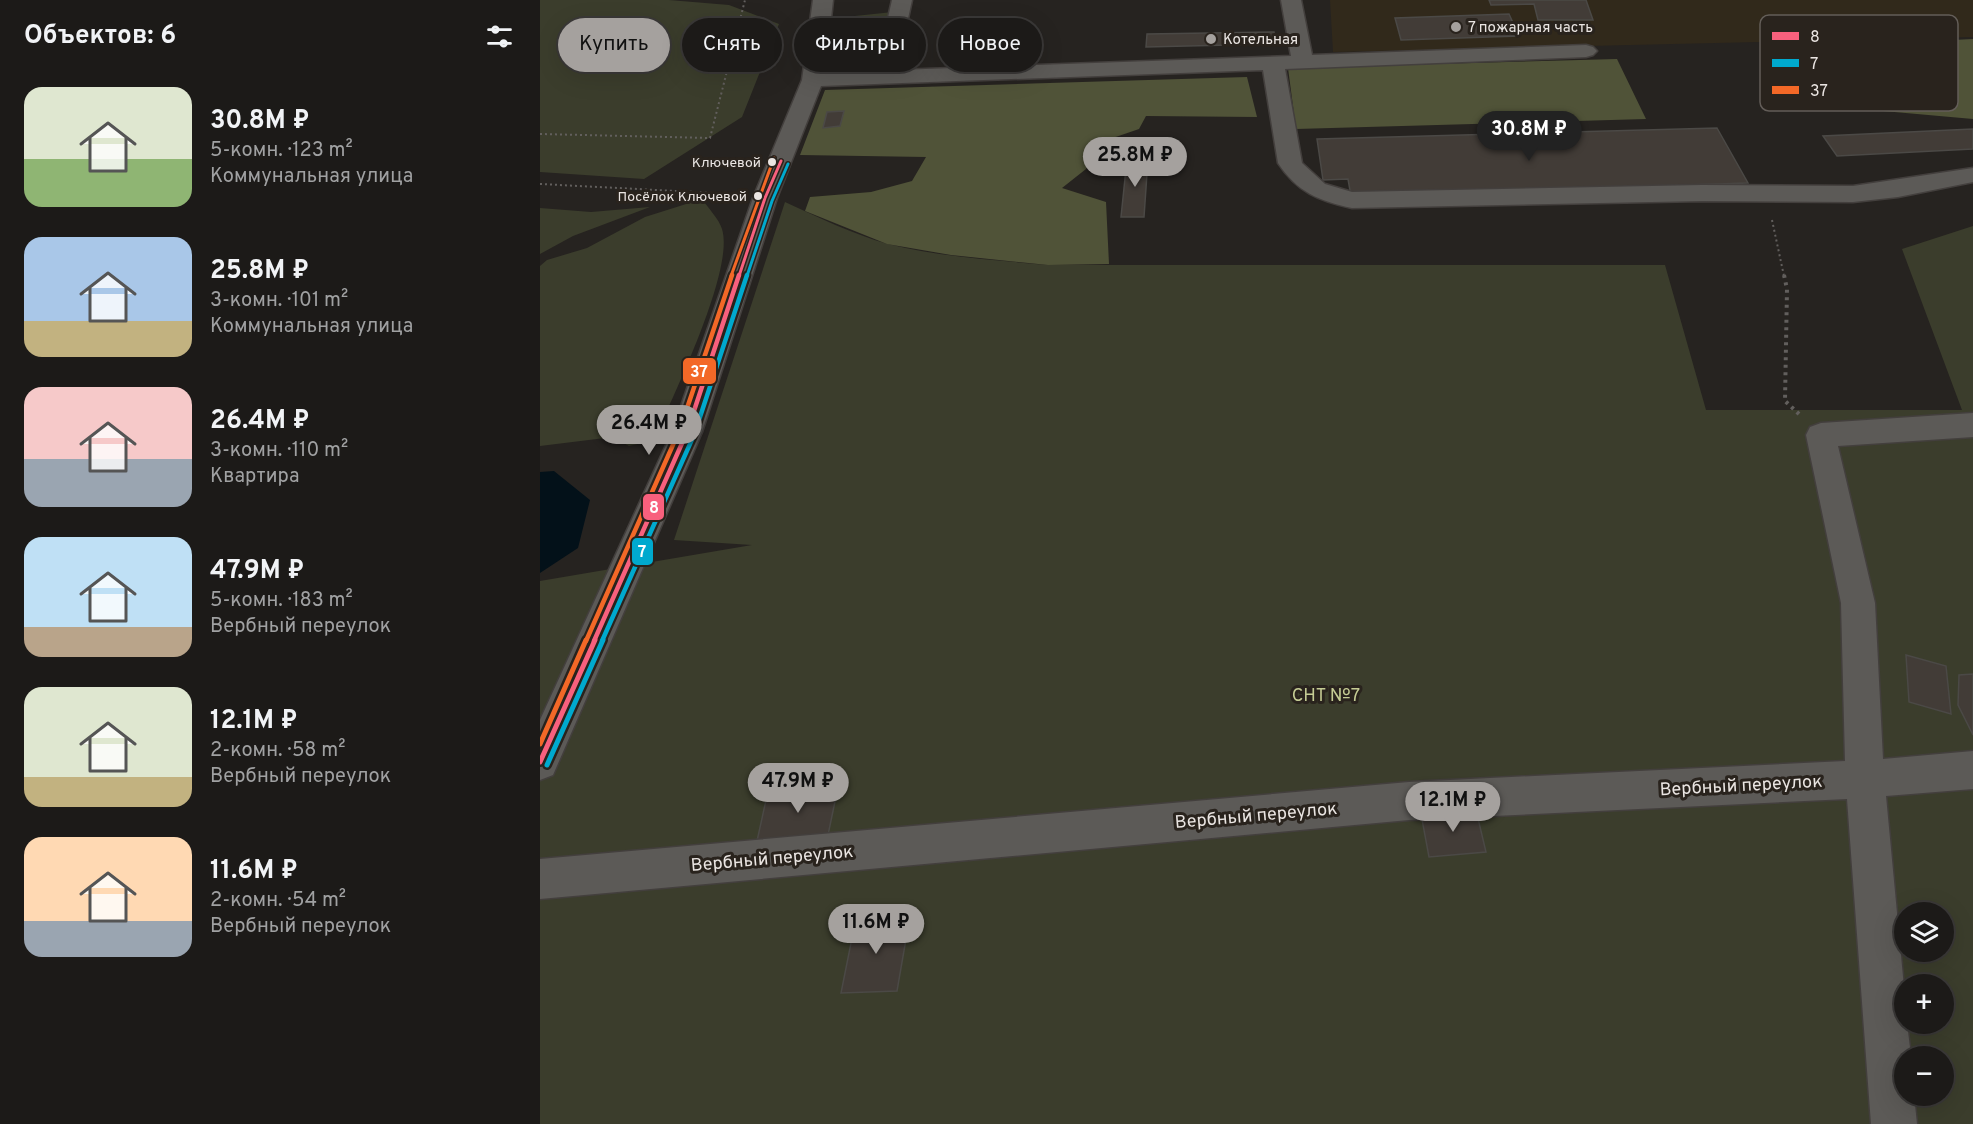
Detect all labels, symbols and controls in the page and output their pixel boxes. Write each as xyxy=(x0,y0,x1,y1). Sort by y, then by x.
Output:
legend xyxy=(1760,15,1958,111)
chip: Купить xyxy=(558,18,670,72)
chip: Снять xyxy=(682,18,782,72)
chip: Фильтры xyxy=(794,18,926,72)
chip: Новое xyxy=(938,18,1042,72)
place label: 7 пожарная часть xyxy=(1468,19,1593,38)
text: Объектов: 6 xyxy=(24,20,176,53)
icon: filters xyxy=(483,20,516,53)
marker: 7 пожарная часть xyxy=(1449,20,1463,34)
text: 8 xyxy=(1810,28,1820,48)
place label: Котельная xyxy=(1223,31,1298,50)
marker: Котельная xyxy=(1204,32,1218,46)
text: 7 xyxy=(1810,55,1818,75)
text: 37 xyxy=(1810,82,1828,102)
text: 30.8M ₽ xyxy=(210,105,309,138)
icon: home xyxy=(72,111,144,183)
pin: 30.8M ₽ xyxy=(1474,111,1584,162)
text: 30.8M ₽ xyxy=(1491,117,1567,143)
pin: 25.8M ₽ xyxy=(1080,137,1190,188)
text: 5-комн. · 123 m² xyxy=(210,138,353,164)
text: 25.8M ₽ xyxy=(1097,143,1173,169)
place label: Ключевой xyxy=(692,155,761,172)
marker: Ключевой xyxy=(766,156,778,168)
text: Коммунальная улица xyxy=(210,164,413,190)
place label: Посёлок Ключевой xyxy=(618,189,747,206)
marker: Посёлок Ключевой xyxy=(752,190,764,202)
text: 25.8M ₽ xyxy=(210,255,309,288)
icon: home xyxy=(72,261,144,333)
text: 3-комн. · 101 m² xyxy=(210,288,348,314)
text: Коммунальная улица xyxy=(210,314,413,340)
line badge: 37 xyxy=(682,357,717,385)
text: 37 xyxy=(690,363,708,383)
text: 26.4M ₽ xyxy=(210,405,310,438)
pin: 26.4M ₽ xyxy=(594,405,704,456)
icon: home xyxy=(72,411,144,483)
text: 26.4M ₽ xyxy=(611,411,687,437)
text: 3-комн. · 110 m² xyxy=(210,438,348,464)
text: Квартира xyxy=(210,464,299,490)
line badge: 8 xyxy=(642,493,665,521)
text: 8 xyxy=(649,499,659,519)
line badge: 7 xyxy=(631,537,654,566)
text: 7 xyxy=(638,543,646,563)
text: 47.9M ₽ xyxy=(210,555,304,588)
icon: home xyxy=(72,561,144,633)
text: 5-комн. · 183 m² xyxy=(210,588,353,614)
text: Вербный переулок xyxy=(210,614,391,640)
park label: СНТ №7 xyxy=(1292,685,1360,708)
text: 12.1M ₽ xyxy=(210,705,298,738)
icon: home xyxy=(72,711,144,783)
text: 2-комн. · 58 m² xyxy=(210,738,345,764)
pin: 47.9M ₽ xyxy=(743,763,853,814)
text: Вербный переулок xyxy=(210,764,391,790)
text: 47.9M ₽ xyxy=(762,769,834,795)
street label: Вербный переулок xyxy=(1659,771,1823,802)
pin: 12.1M ₽ xyxy=(1398,782,1508,833)
text: 12.1M ₽ xyxy=(1419,788,1487,814)
street label: Вербный переулок xyxy=(1174,798,1338,835)
street label: Вербный переулок xyxy=(690,841,854,878)
text: 11.6M ₽ xyxy=(210,855,298,888)
icon: home xyxy=(72,861,144,933)
text: 2-комн. · 54 m² xyxy=(210,888,346,914)
map controls xyxy=(1894,902,1954,1106)
button: layers xyxy=(1894,902,1954,962)
pin: 11.6M ₽ xyxy=(821,904,931,955)
text: 11.6M ₽ xyxy=(842,910,910,936)
text: Вербный переулок xyxy=(210,914,391,940)
button: + xyxy=(1894,974,1954,1034)
button: − xyxy=(1894,1046,1954,1106)

